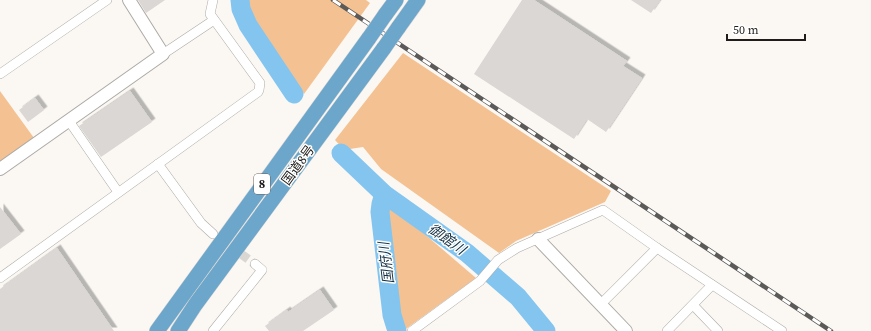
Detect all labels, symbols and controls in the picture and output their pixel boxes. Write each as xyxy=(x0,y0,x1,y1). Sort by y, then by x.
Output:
scale bar xyxy=(727,16,805,42)
text: 50 m xyxy=(733,22,759,38)
street label: 国道8号 xyxy=(278,142,318,188)
road number: 8 xyxy=(254,174,270,194)
water label: 御館川 xyxy=(424,219,472,260)
water label: 国府川 xyxy=(373,239,398,285)

